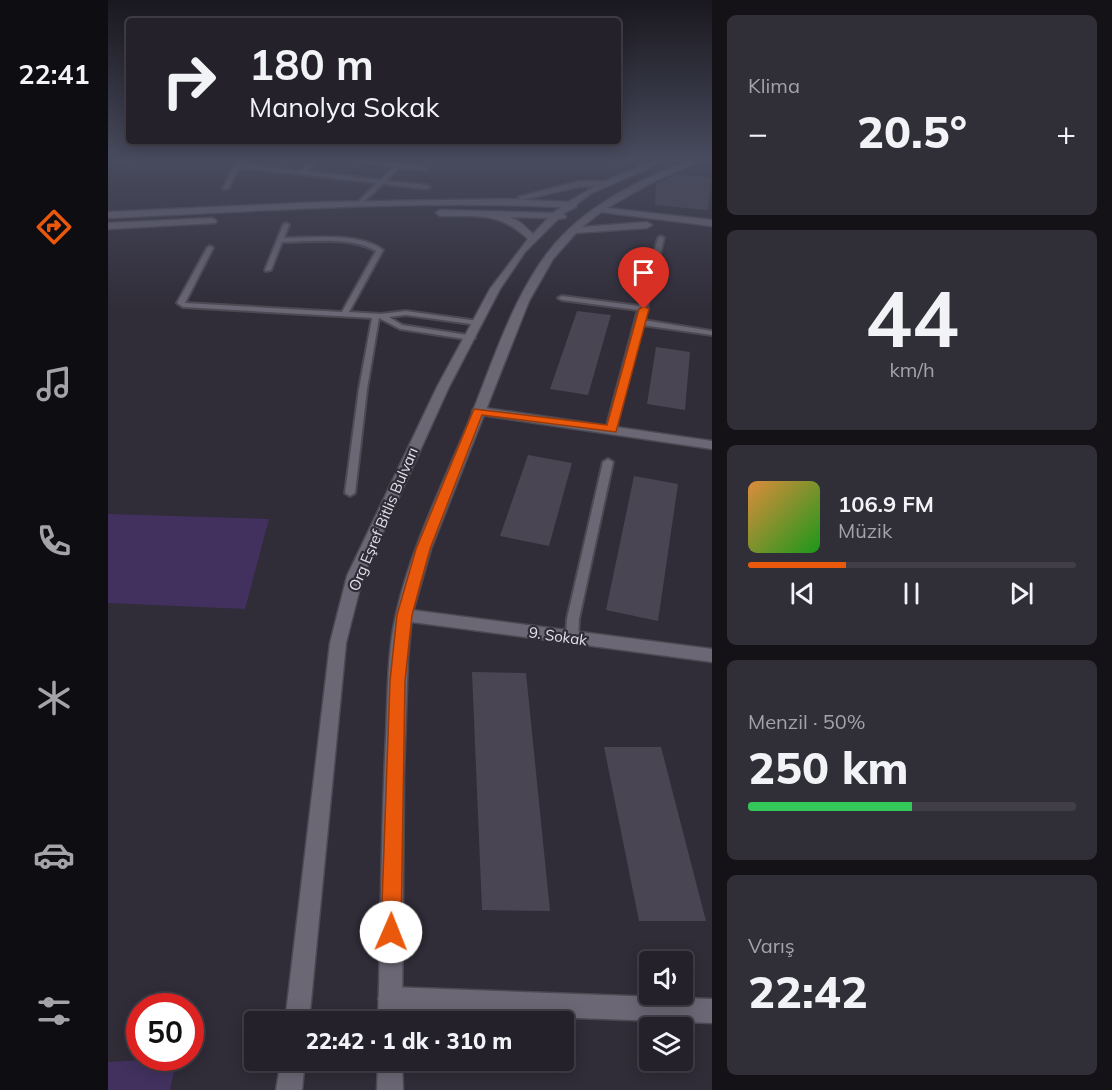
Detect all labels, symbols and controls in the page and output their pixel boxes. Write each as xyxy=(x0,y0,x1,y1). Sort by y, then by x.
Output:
text: 180 m xyxy=(249,38,374,91)
icon: right xyxy=(150,42,228,120)
text: 22:41 xyxy=(18,57,90,91)
text: Klima xyxy=(748,73,800,98)
text: Manolya Sokak xyxy=(249,90,439,124)
text: 20.5° xyxy=(857,103,967,159)
text: − xyxy=(748,112,768,153)
text: + xyxy=(1056,112,1076,153)
icon: directions xyxy=(33,206,75,248)
pin xyxy=(618,247,669,309)
icon: arrive xyxy=(627,256,660,289)
text: 44 xyxy=(865,269,959,367)
text: km/h xyxy=(889,357,935,382)
icon: music xyxy=(33,363,75,405)
street label: Org Eşref Bitlis Bulvarı xyxy=(344,444,422,594)
text: 106.9 FM xyxy=(838,490,934,518)
text: Müzik xyxy=(838,518,892,543)
icon: phone xyxy=(33,520,75,562)
icon: previous xyxy=(786,577,819,610)
icon: pause xyxy=(895,577,928,610)
icon: next xyxy=(1005,577,1038,610)
street label: 9. Sokak xyxy=(528,623,589,650)
icon: climate xyxy=(33,677,75,719)
text: Menzil · 50% xyxy=(748,709,866,734)
text: 250 km xyxy=(748,739,909,795)
icon: car xyxy=(33,834,75,876)
position arrow xyxy=(359,900,423,964)
text: Varış xyxy=(748,933,795,958)
map controls xyxy=(639,951,693,1071)
button: sound xyxy=(639,951,693,1005)
text: 22:42 xyxy=(748,963,868,1019)
icon: filters xyxy=(33,990,75,1032)
speed limit sign: 50 xyxy=(126,993,204,1071)
button: layers xyxy=(639,1017,693,1071)
text: 22:42 · 1 dk · 310 m xyxy=(306,1027,512,1055)

